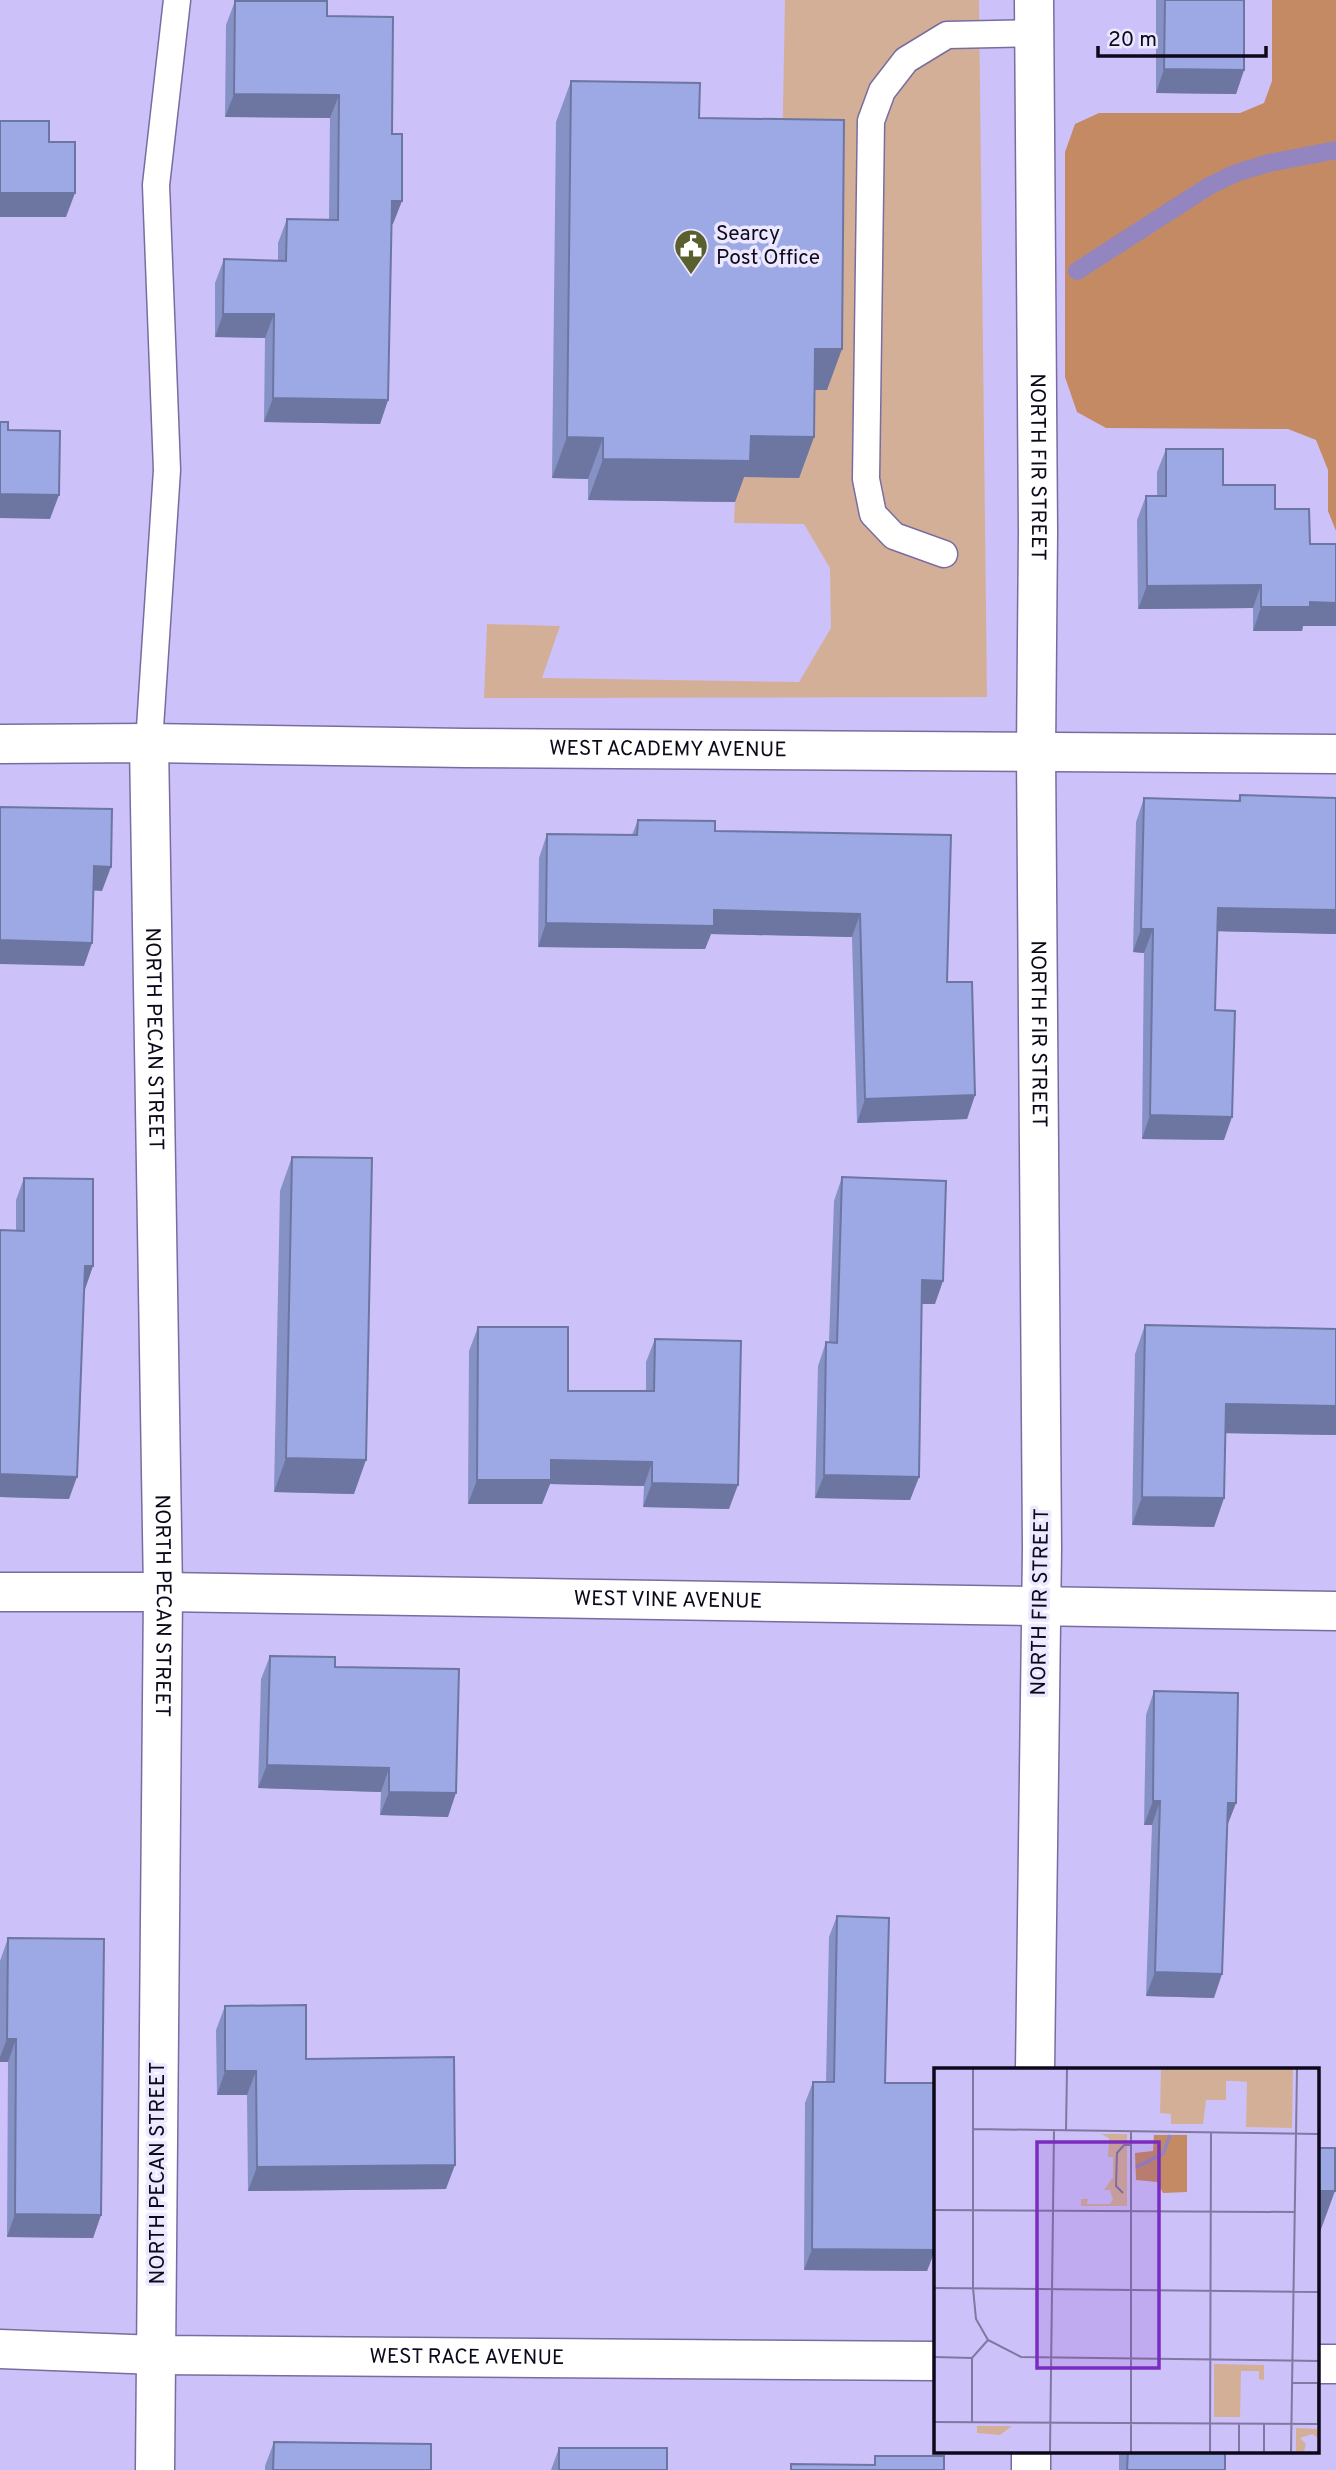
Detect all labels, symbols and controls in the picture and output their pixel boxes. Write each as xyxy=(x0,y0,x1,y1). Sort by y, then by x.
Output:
scale bar xyxy=(1098,14,1266,58)
text: 20 m xyxy=(1108,27,1157,54)
place label: Searcy Post Office xyxy=(716,221,820,272)
public building icon: Searcy Post Office xyxy=(672,227,710,276)
street label: NORTH FIR STREET xyxy=(1023,373,1052,561)
street label: WEST ACADEMY AVENUE xyxy=(549,735,787,764)
street label: NORTH PECAN STREET xyxy=(139,927,169,1151)
street label: NORTH FIR STREET xyxy=(1024,940,1052,1128)
street label: NORTH PECAN STREET xyxy=(148,1494,177,1718)
street label: NORTH FIR STREET xyxy=(1026,1508,1056,1696)
street label: WEST VINE AVENUE xyxy=(573,1585,762,1615)
street label: NORTH PECAN STREET xyxy=(145,2062,172,2284)
inset map xyxy=(934,2068,1318,2452)
street label: WEST RACE AVENUE xyxy=(369,2343,565,2372)

